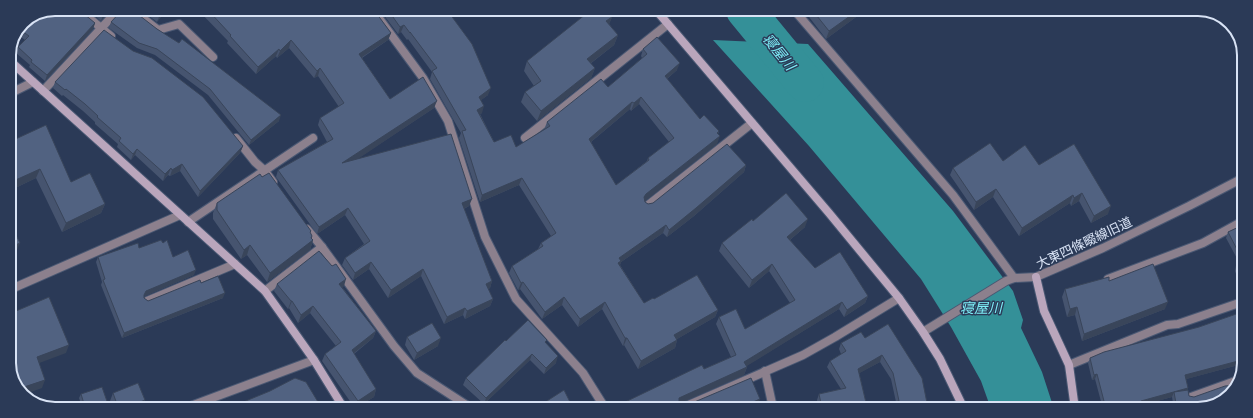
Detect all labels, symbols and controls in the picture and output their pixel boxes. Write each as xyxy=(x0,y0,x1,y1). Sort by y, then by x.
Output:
water label: 寝屋川 xyxy=(760,31,800,75)
street label: 大東四條畷線旧道 xyxy=(1034,214,1134,272)
water label: 寝屋川 xyxy=(960,300,1004,316)

